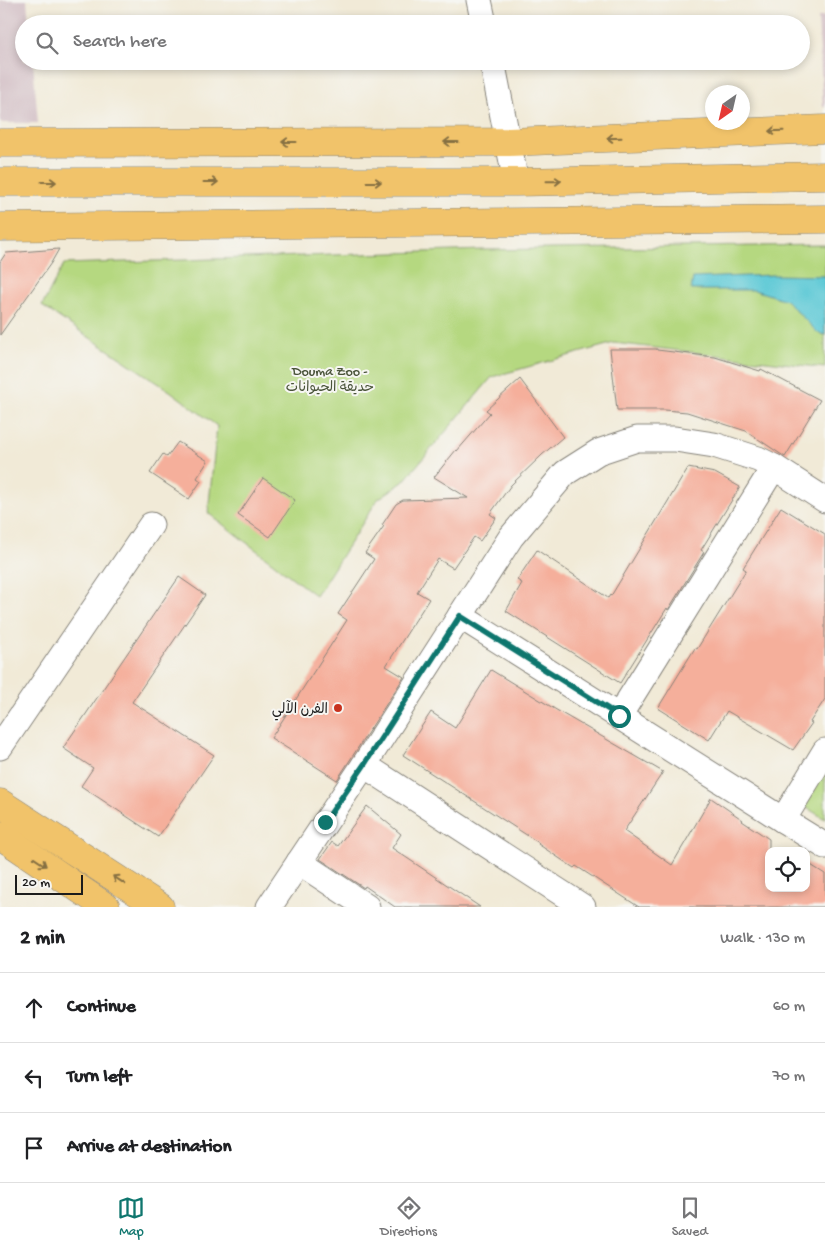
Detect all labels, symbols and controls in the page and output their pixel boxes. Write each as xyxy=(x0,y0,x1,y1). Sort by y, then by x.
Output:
search box xyxy=(15,15,810,70)
icon: search xyxy=(33,29,61,57)
text: Search here xyxy=(73,31,167,54)
north arrow xyxy=(705,85,750,130)
one-way arrow xyxy=(769,127,785,136)
one-way arrow xyxy=(606,133,622,142)
one-way arrow xyxy=(281,137,298,147)
one-way arrow xyxy=(444,137,460,147)
one-way arrow xyxy=(545,176,561,186)
one-way arrow xyxy=(40,177,56,187)
one-way arrow xyxy=(202,177,219,187)
one-way arrow xyxy=(365,177,381,187)
park label: Douma Zoo - حديقة الحيوانات xyxy=(286,364,374,397)
place label: الفرن الآلي xyxy=(272,700,328,721)
marker: الفرن الآلي xyxy=(332,702,344,714)
route start xyxy=(608,705,631,728)
route end xyxy=(314,811,337,834)
map controls xyxy=(765,847,810,892)
button: locate xyxy=(765,847,810,892)
one-way arrow xyxy=(33,858,47,868)
scale bar xyxy=(15,872,82,895)
text: 20 m xyxy=(22,875,50,892)
one-way arrow xyxy=(112,875,126,885)
text: 2 min xyxy=(20,927,65,952)
text: Walk · 130 m xyxy=(720,930,805,949)
icon: ahead xyxy=(20,994,48,1022)
text: Continue xyxy=(67,996,136,1019)
text: 60 m xyxy=(773,998,805,1017)
icon: left xyxy=(20,1064,48,1092)
text: Turn left xyxy=(67,1066,131,1089)
text: 70 m xyxy=(772,1068,805,1087)
icon: arrive xyxy=(20,1134,48,1162)
text: Arrive at destination xyxy=(67,1136,231,1159)
tab: Map xyxy=(117,1194,145,1241)
tab: Directions xyxy=(380,1194,437,1241)
tab: Saved xyxy=(672,1194,708,1241)

